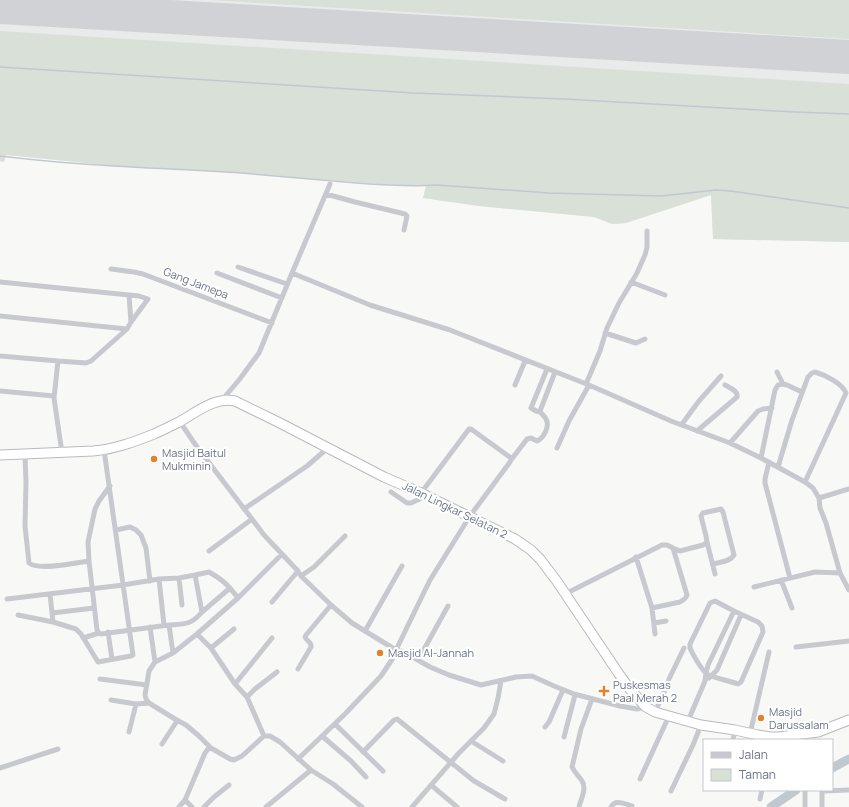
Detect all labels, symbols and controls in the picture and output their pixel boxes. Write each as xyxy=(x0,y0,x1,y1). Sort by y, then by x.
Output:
street label: Gang Jamepa xyxy=(162,263,231,302)
place label: Masjid Baitul Mukminin xyxy=(162,445,226,473)
marker: Masjid Baitul Mukminin xyxy=(149,454,159,464)
street label: Jalan Lingkar Selatan 2 xyxy=(400,478,510,541)
place label: Masjid Al-Jannah xyxy=(388,645,474,660)
marker: Masjid Al-Jannah xyxy=(375,648,385,658)
place label: Puskesmas Paal Merah 2 xyxy=(613,677,677,705)
marker: Puskesmas Paal Merah 2 xyxy=(598,685,610,697)
place label: Masjid Darussalam xyxy=(769,704,829,732)
marker: Masjid Darussalam xyxy=(756,713,766,723)
legend xyxy=(703,739,833,791)
text: Jalan xyxy=(739,746,768,763)
text: Taman xyxy=(739,766,776,783)

